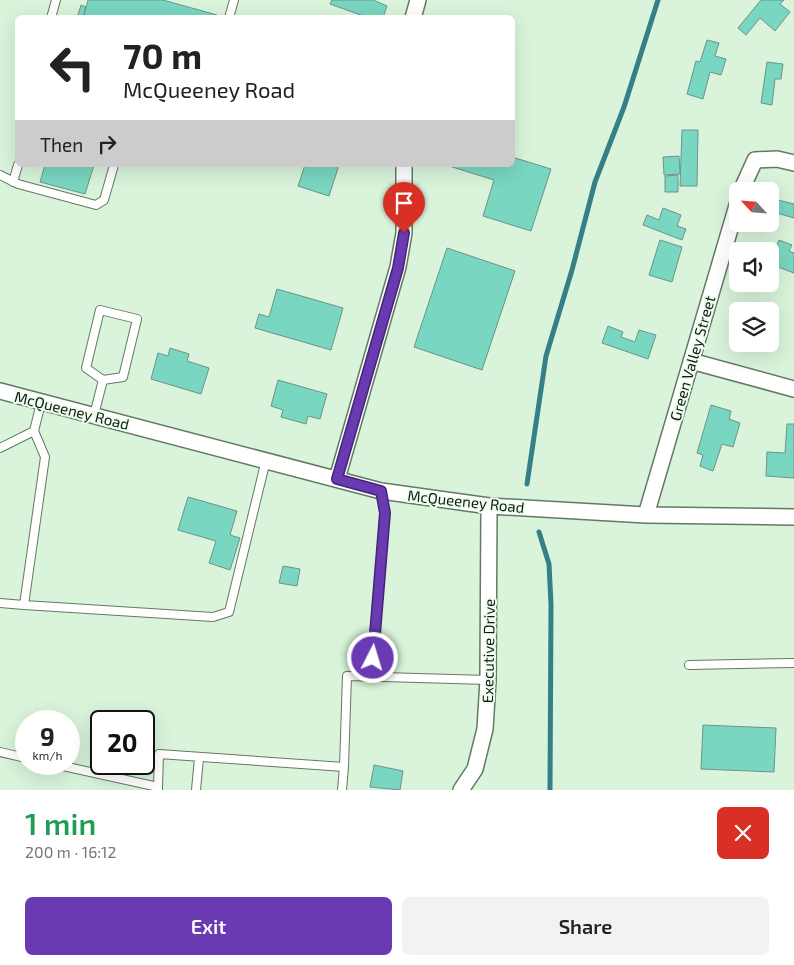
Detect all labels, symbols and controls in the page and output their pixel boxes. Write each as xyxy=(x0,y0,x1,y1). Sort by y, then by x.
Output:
text: 70 m xyxy=(123,34,202,76)
icon: left xyxy=(40,35,105,100)
text: McQueeney Road xyxy=(123,76,295,102)
icon: right xyxy=(93,130,121,158)
text: Then xyxy=(40,133,83,156)
pin xyxy=(383,182,425,233)
north arrow xyxy=(729,182,779,232)
map controls xyxy=(729,182,779,352)
icon: arrive xyxy=(390,189,418,217)
button: sound xyxy=(729,242,779,292)
street label: Green Valley Street xyxy=(665,293,719,423)
button: layers xyxy=(729,302,779,352)
street label: McQueeney Road xyxy=(13,387,131,434)
street label: McQueeney Road xyxy=(407,486,525,517)
street label: Executive Drive xyxy=(478,599,498,703)
position arrow xyxy=(346,631,398,683)
speed limit sign: 20 xyxy=(90,710,155,775)
text: 9 xyxy=(40,721,55,751)
text: km/h xyxy=(33,748,62,762)
text: 1 min xyxy=(25,805,96,841)
button: close xyxy=(717,807,769,859)
text: 200 m · 16:12 xyxy=(25,842,116,861)
button: Exit xyxy=(25,897,392,955)
button: Share xyxy=(402,897,769,955)

